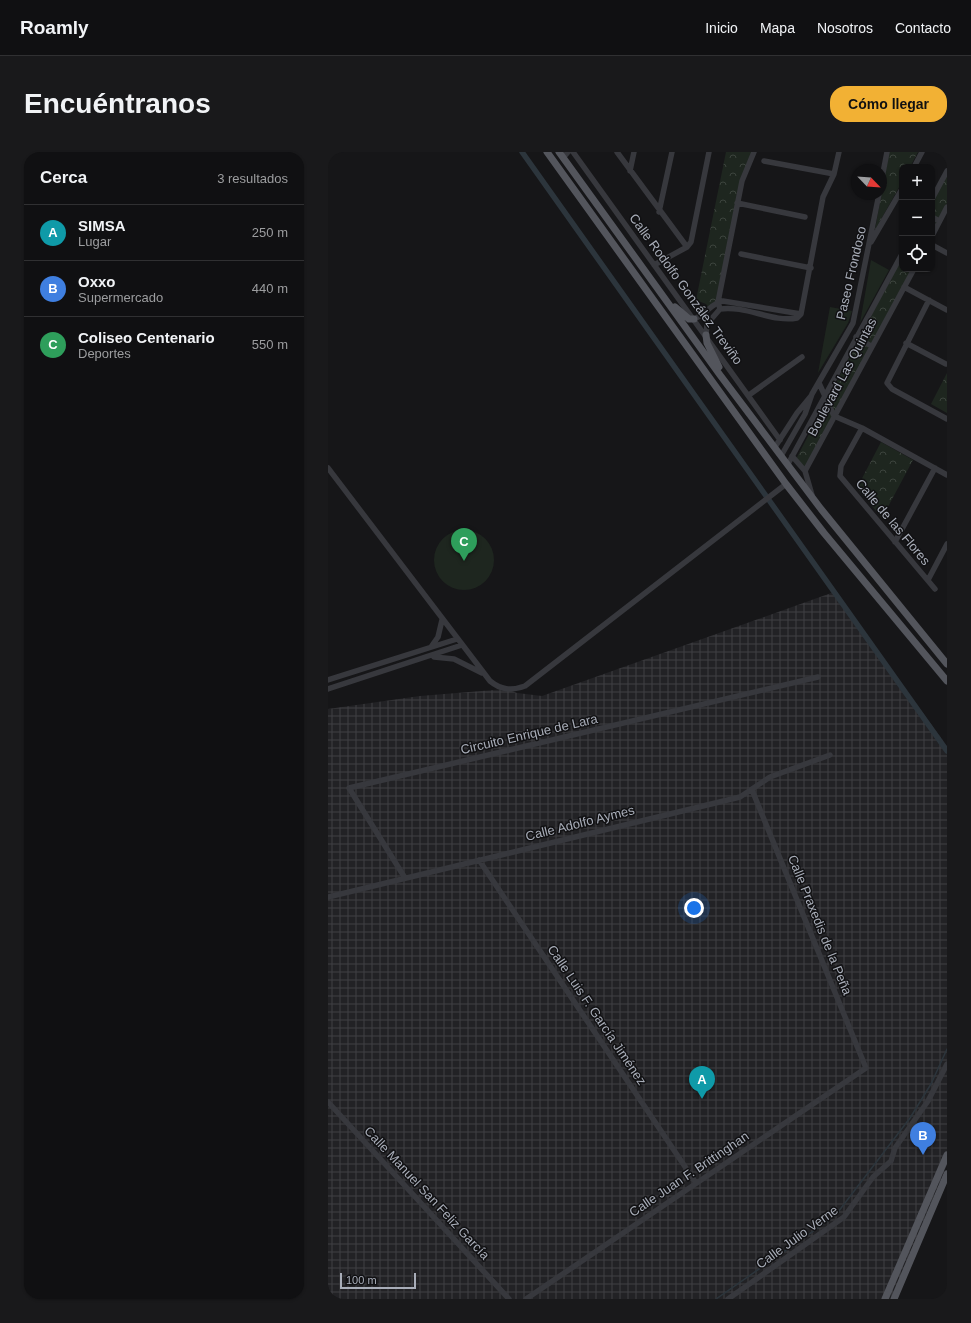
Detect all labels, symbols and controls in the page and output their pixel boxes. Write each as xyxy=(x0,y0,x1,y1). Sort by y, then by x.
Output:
text: Roamly xyxy=(20,17,89,38)
text: Inicio xyxy=(705,20,738,36)
text: Mapa xyxy=(760,20,795,36)
text: Nosotros xyxy=(817,20,873,36)
text: Contacto xyxy=(895,20,951,36)
button: Cómo llegar xyxy=(830,86,947,122)
text: Encuéntranos xyxy=(24,88,211,119)
north arrow xyxy=(851,164,887,200)
map controls xyxy=(899,164,935,272)
button: + xyxy=(899,164,935,200)
text: Cerca xyxy=(40,168,87,187)
text: 3 resultados xyxy=(217,171,288,186)
button: − xyxy=(899,200,935,236)
street label: Calle Rodolfo González Treviño xyxy=(626,211,746,367)
text: SIMSA xyxy=(78,217,126,234)
text: A xyxy=(48,225,58,240)
text: 250 m xyxy=(252,225,288,240)
street label: Paseo Frondoso xyxy=(833,225,869,321)
text: Lugar xyxy=(78,234,111,249)
button: locate xyxy=(899,236,935,272)
text: Oxxo xyxy=(78,273,116,290)
text: B xyxy=(48,281,58,296)
text: 440 m xyxy=(252,281,288,296)
text: Supermercado xyxy=(78,290,163,305)
street label: Boulevard Las Quintas xyxy=(805,315,880,439)
text: Coliseo Centenario xyxy=(78,329,215,346)
text: C xyxy=(48,337,58,352)
text: 550 m xyxy=(252,337,288,352)
text: Deportes xyxy=(78,346,131,361)
street label: Calle de las Flores xyxy=(853,476,934,568)
pin: C xyxy=(451,528,477,561)
street label: Circuito Enrique de Lara xyxy=(459,711,600,757)
street label: Calle Adolfo Aymes xyxy=(524,802,637,844)
street label: Calle Praxedis de la Peña xyxy=(785,853,855,998)
your location xyxy=(684,898,704,918)
street label: Calle Luis F. García Jiménez xyxy=(545,942,649,1088)
pin: A xyxy=(689,1066,715,1099)
pin: B xyxy=(910,1122,936,1155)
street label: Calle Manuel San Feliz García xyxy=(361,1123,493,1263)
street label: Calle Juan F. Brittinghan xyxy=(626,1128,752,1220)
street label: Calle Julio Verne xyxy=(753,1202,841,1272)
scale bar xyxy=(340,1271,416,1290)
text: 100 m xyxy=(346,1274,377,1286)

